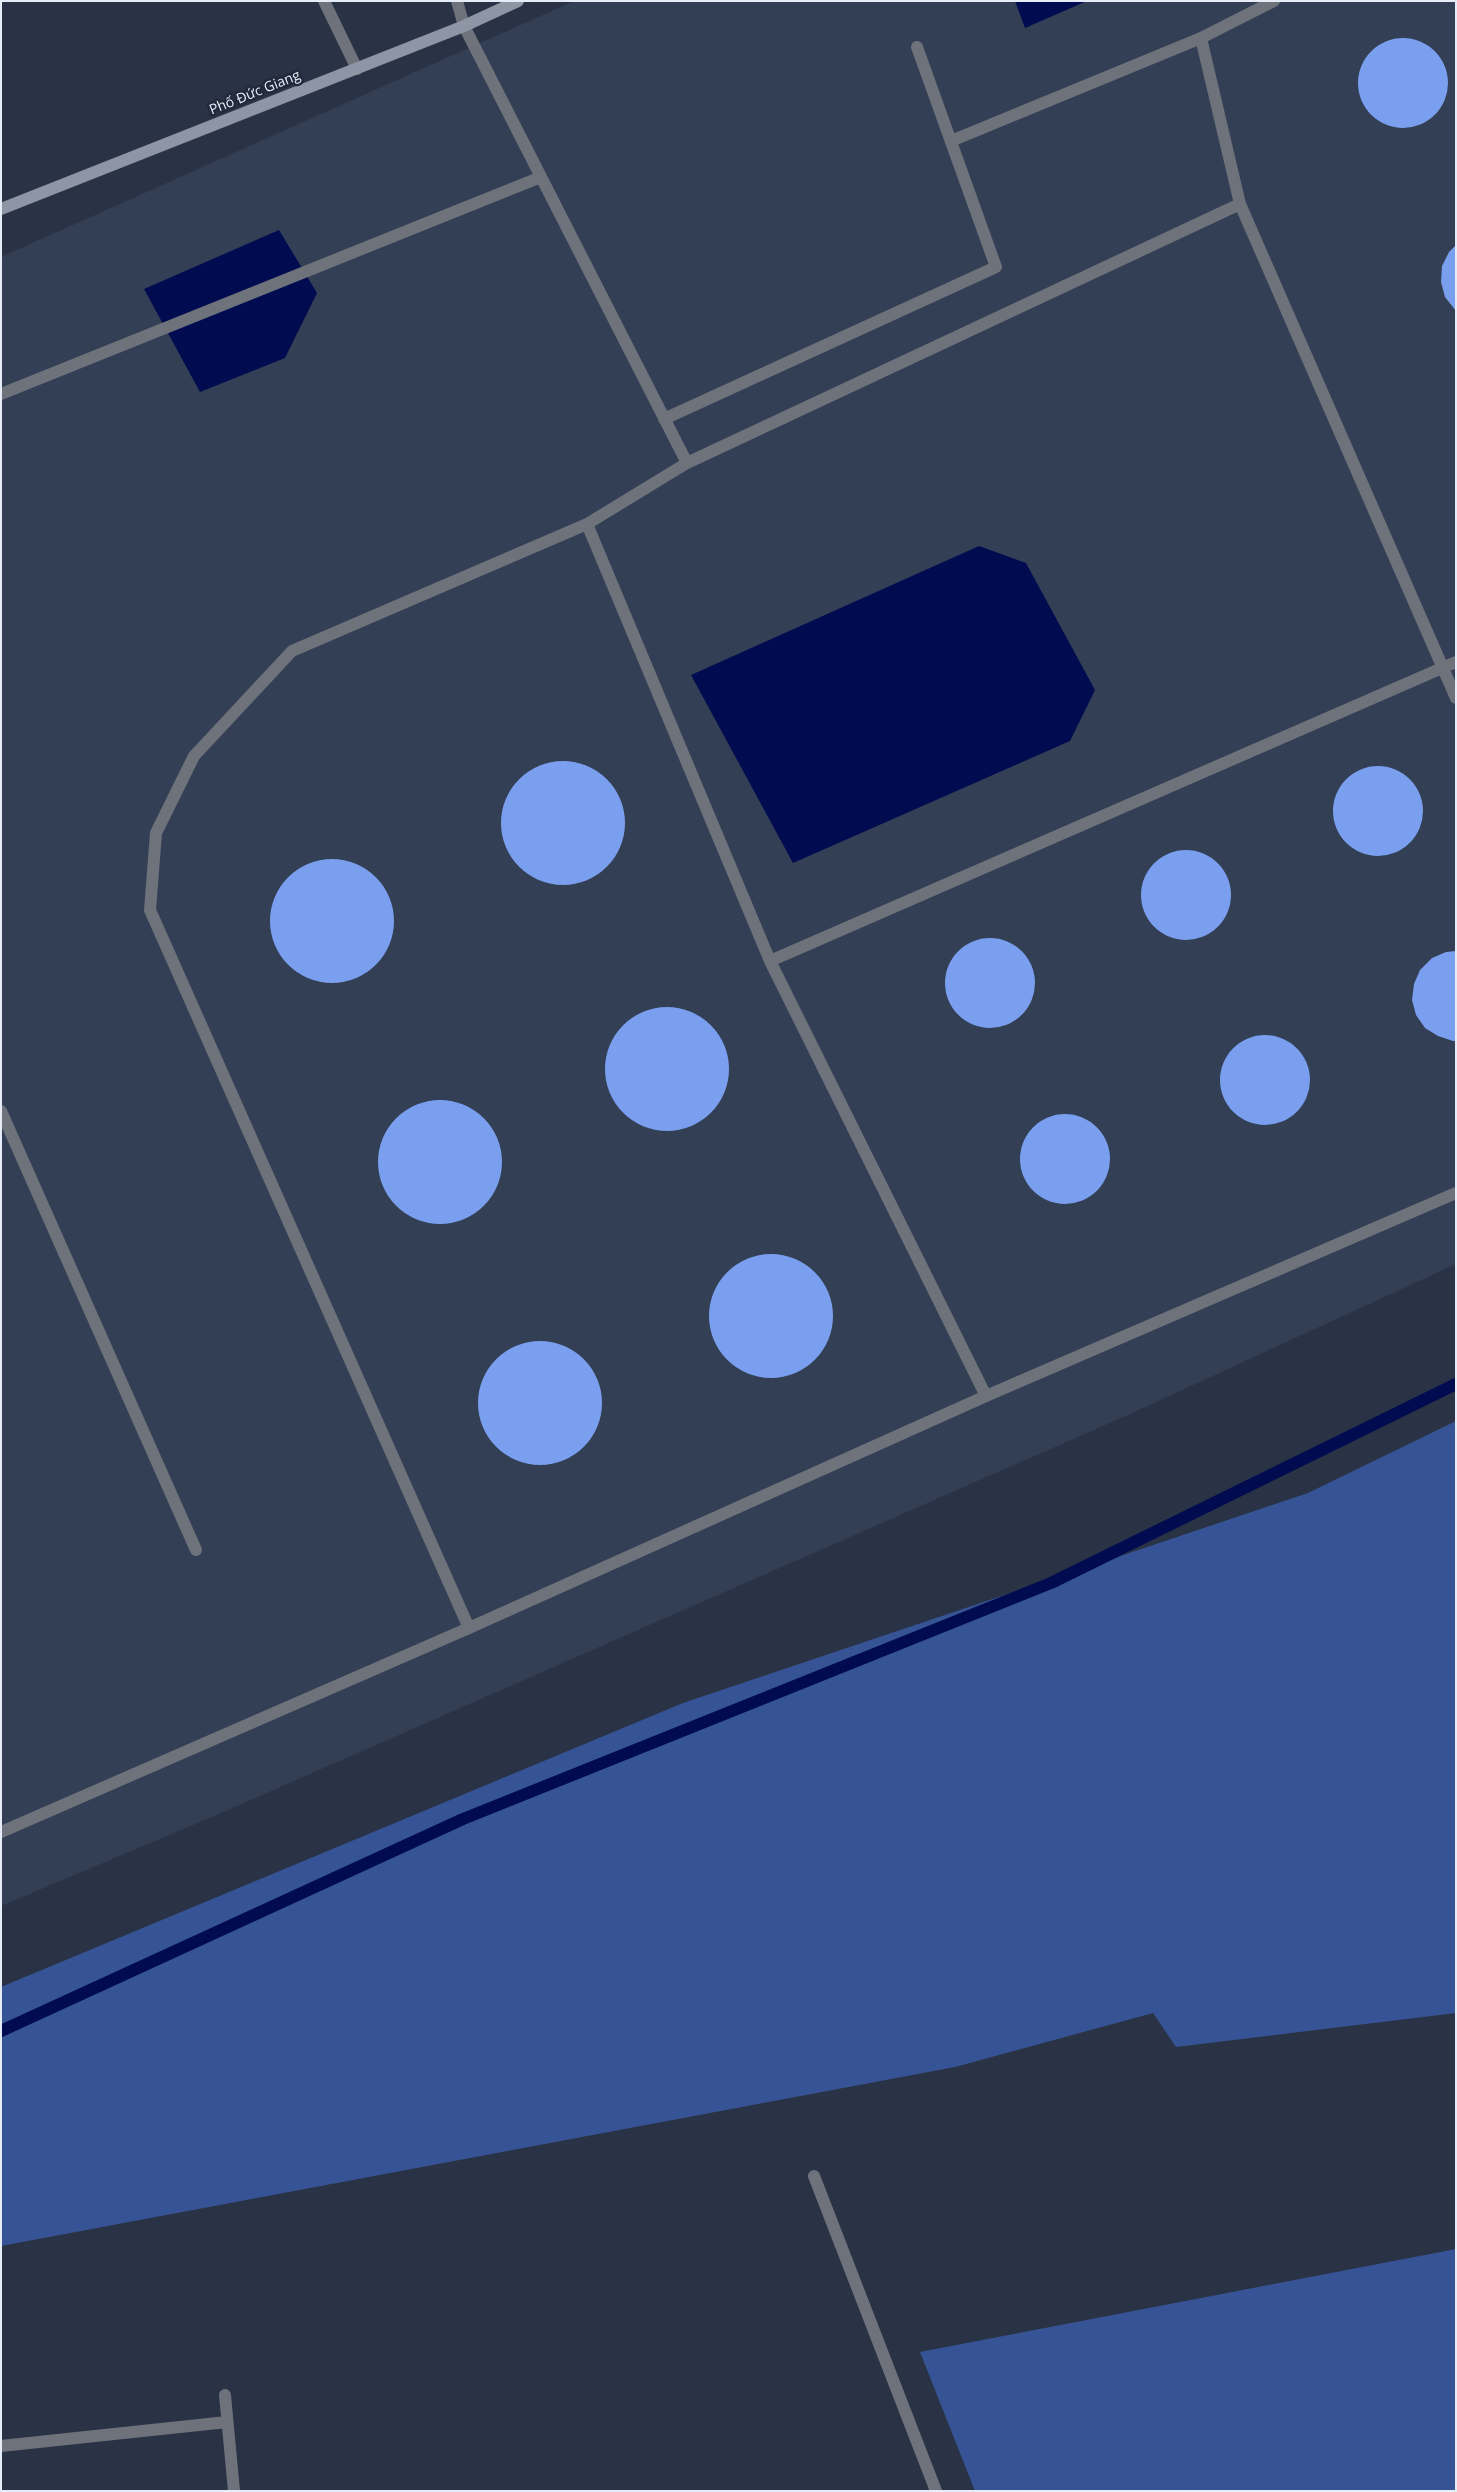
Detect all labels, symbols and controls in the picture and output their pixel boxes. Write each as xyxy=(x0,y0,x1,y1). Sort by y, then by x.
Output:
street label: Phố Đức Giang xyxy=(207,67,303,119)

